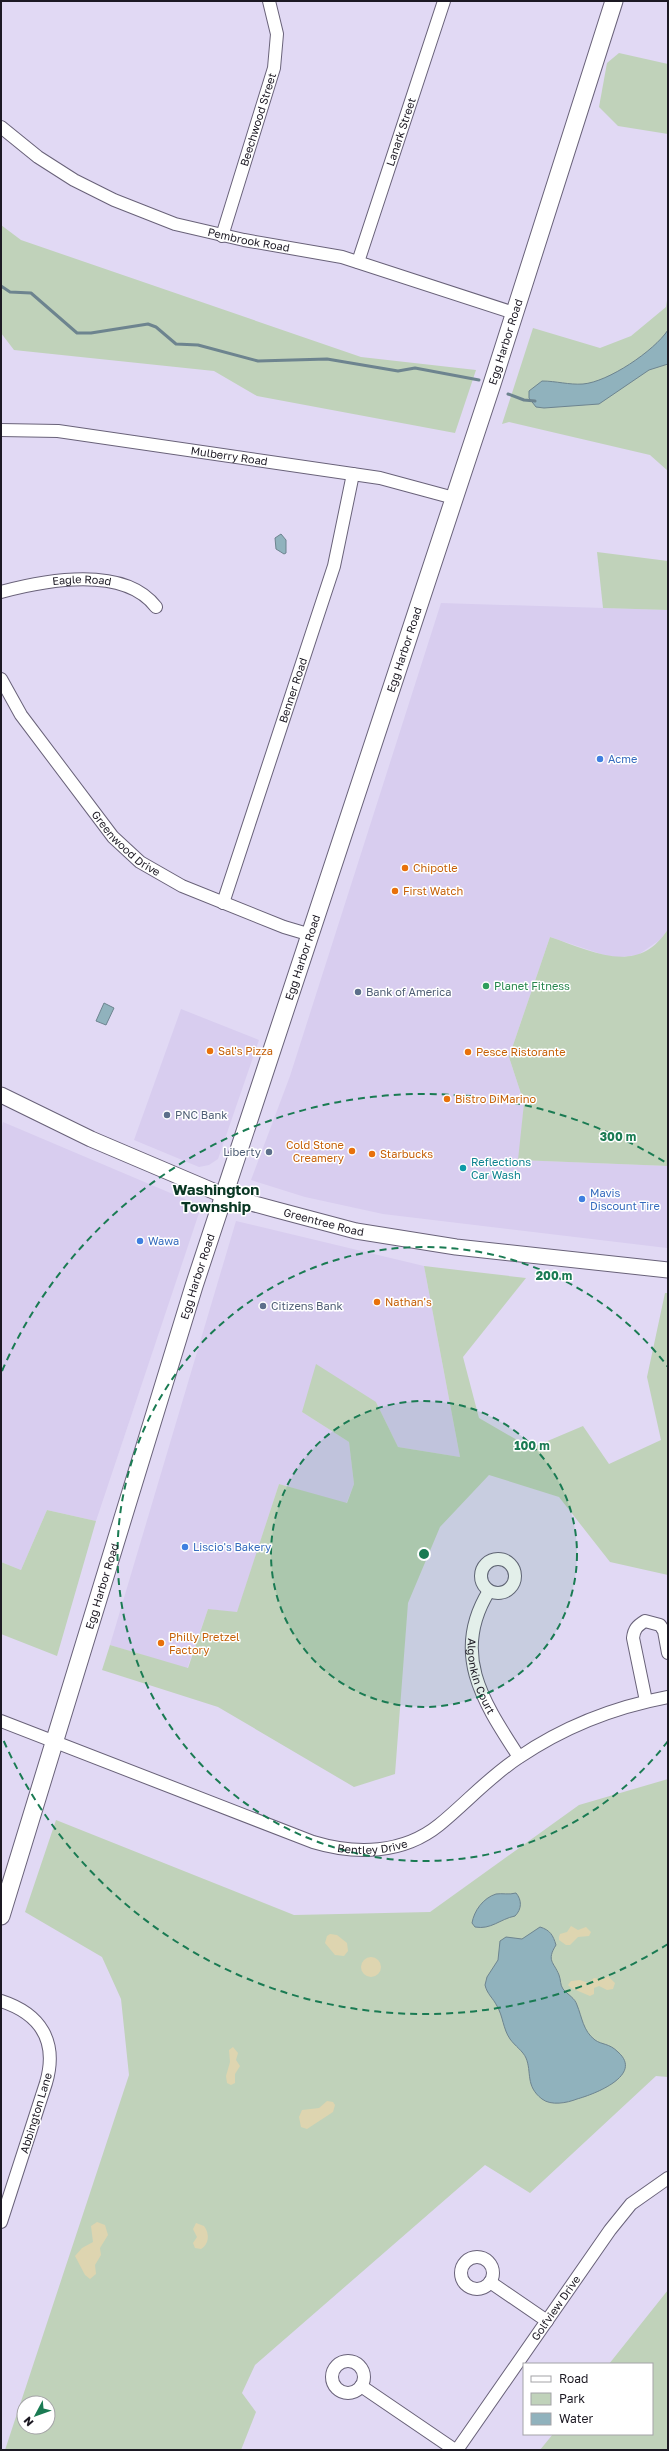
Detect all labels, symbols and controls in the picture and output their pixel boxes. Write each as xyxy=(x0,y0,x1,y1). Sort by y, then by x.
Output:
street label: Beechwood Street xyxy=(237,71,278,168)
street label: Lanark Street xyxy=(383,96,418,168)
street label: Pembrook Road xyxy=(206,225,291,254)
street label: Egg Harbor Road xyxy=(485,297,525,386)
street label: Mulberry Road xyxy=(190,443,269,468)
street label: Eagle Road xyxy=(51,572,112,588)
street label: Egg Harbor Road xyxy=(384,605,424,694)
street label: Benner Road xyxy=(276,656,309,724)
place label: Acme xyxy=(608,752,637,765)
marker: Acme xyxy=(595,754,605,764)
street label: Greenwood Drive xyxy=(89,808,163,878)
place label: Chipotle xyxy=(413,861,458,874)
marker: Chipotle xyxy=(400,863,410,873)
place label: First Watch xyxy=(403,884,463,897)
marker: First Watch xyxy=(390,886,400,896)
street label: Egg Harbor Road xyxy=(282,913,322,1002)
place label: Planet Fitness xyxy=(494,979,570,992)
marker: Planet Fitness xyxy=(481,981,491,991)
place label: Bank of America xyxy=(366,985,452,998)
marker: Bank of America xyxy=(353,987,363,997)
place label: Sal's Pizza xyxy=(218,1044,273,1057)
place label: Pesce Ristorante xyxy=(476,1045,566,1058)
marker: Sal's Pizza xyxy=(205,1046,215,1056)
marker: Pesce Ristorante xyxy=(463,1047,473,1057)
place label: Bistro DiMarino xyxy=(455,1092,536,1105)
marker: Bistro DiMarino xyxy=(442,1094,452,1104)
place label: PNC Bank xyxy=(175,1108,227,1121)
marker: PNC Bank xyxy=(162,1110,172,1120)
text: 300 m xyxy=(600,1129,636,1144)
place label: Cold Stone Creamery xyxy=(286,1138,344,1164)
place label: Liberty xyxy=(223,1145,261,1158)
marker: Cold Stone Creamery xyxy=(347,1146,357,1156)
marker: Liberty xyxy=(264,1147,274,1157)
place label: Starbucks xyxy=(380,1147,433,1160)
marker: Starbucks xyxy=(367,1149,377,1159)
place label: Reflections Car Wash xyxy=(471,1155,531,1181)
marker: Reflections Car Wash xyxy=(458,1163,468,1173)
district label: Washington Township xyxy=(173,1180,259,1215)
place label: Mavis Discount Tire xyxy=(590,1186,660,1212)
marker: Mavis Discount Tire xyxy=(577,1194,587,1204)
street label: Greentree Road xyxy=(282,1205,365,1238)
street label: Egg Harbor Road xyxy=(177,1232,217,1321)
place label: Wawa xyxy=(148,1234,179,1247)
marker: Wawa xyxy=(135,1236,145,1246)
text: 200 m xyxy=(536,1268,572,1283)
place label: Nathan's xyxy=(385,1295,432,1308)
marker: Nathan's xyxy=(372,1297,382,1307)
place label: Citizens Bank xyxy=(271,1299,343,1312)
marker: Citizens Bank xyxy=(258,1301,268,1311)
text: 100 m xyxy=(514,1438,550,1453)
place label: Liscio's Bakery xyxy=(193,1540,271,1553)
street label: Egg Harbor Road xyxy=(82,1541,121,1631)
marker: Liscio's Bakery xyxy=(180,1542,190,1552)
centre of rings xyxy=(417,1547,431,1561)
place label: Philly Pretzel Factory xyxy=(169,1630,240,1656)
marker: Philly Pretzel Factory xyxy=(156,1638,166,1648)
street label: Algonkin Court xyxy=(466,1638,498,1716)
street label: Bentley Drive xyxy=(337,1836,409,1856)
street label: Abbington Lane xyxy=(17,2071,54,2155)
street label: Golfview Drive xyxy=(528,2273,582,2343)
legend xyxy=(523,2363,653,2435)
text: Road xyxy=(559,2371,588,2386)
text: Park xyxy=(559,2391,585,2406)
north arrow xyxy=(16,2395,56,2435)
text: Water xyxy=(559,2411,593,2426)
text: N xyxy=(20,2414,36,2429)

